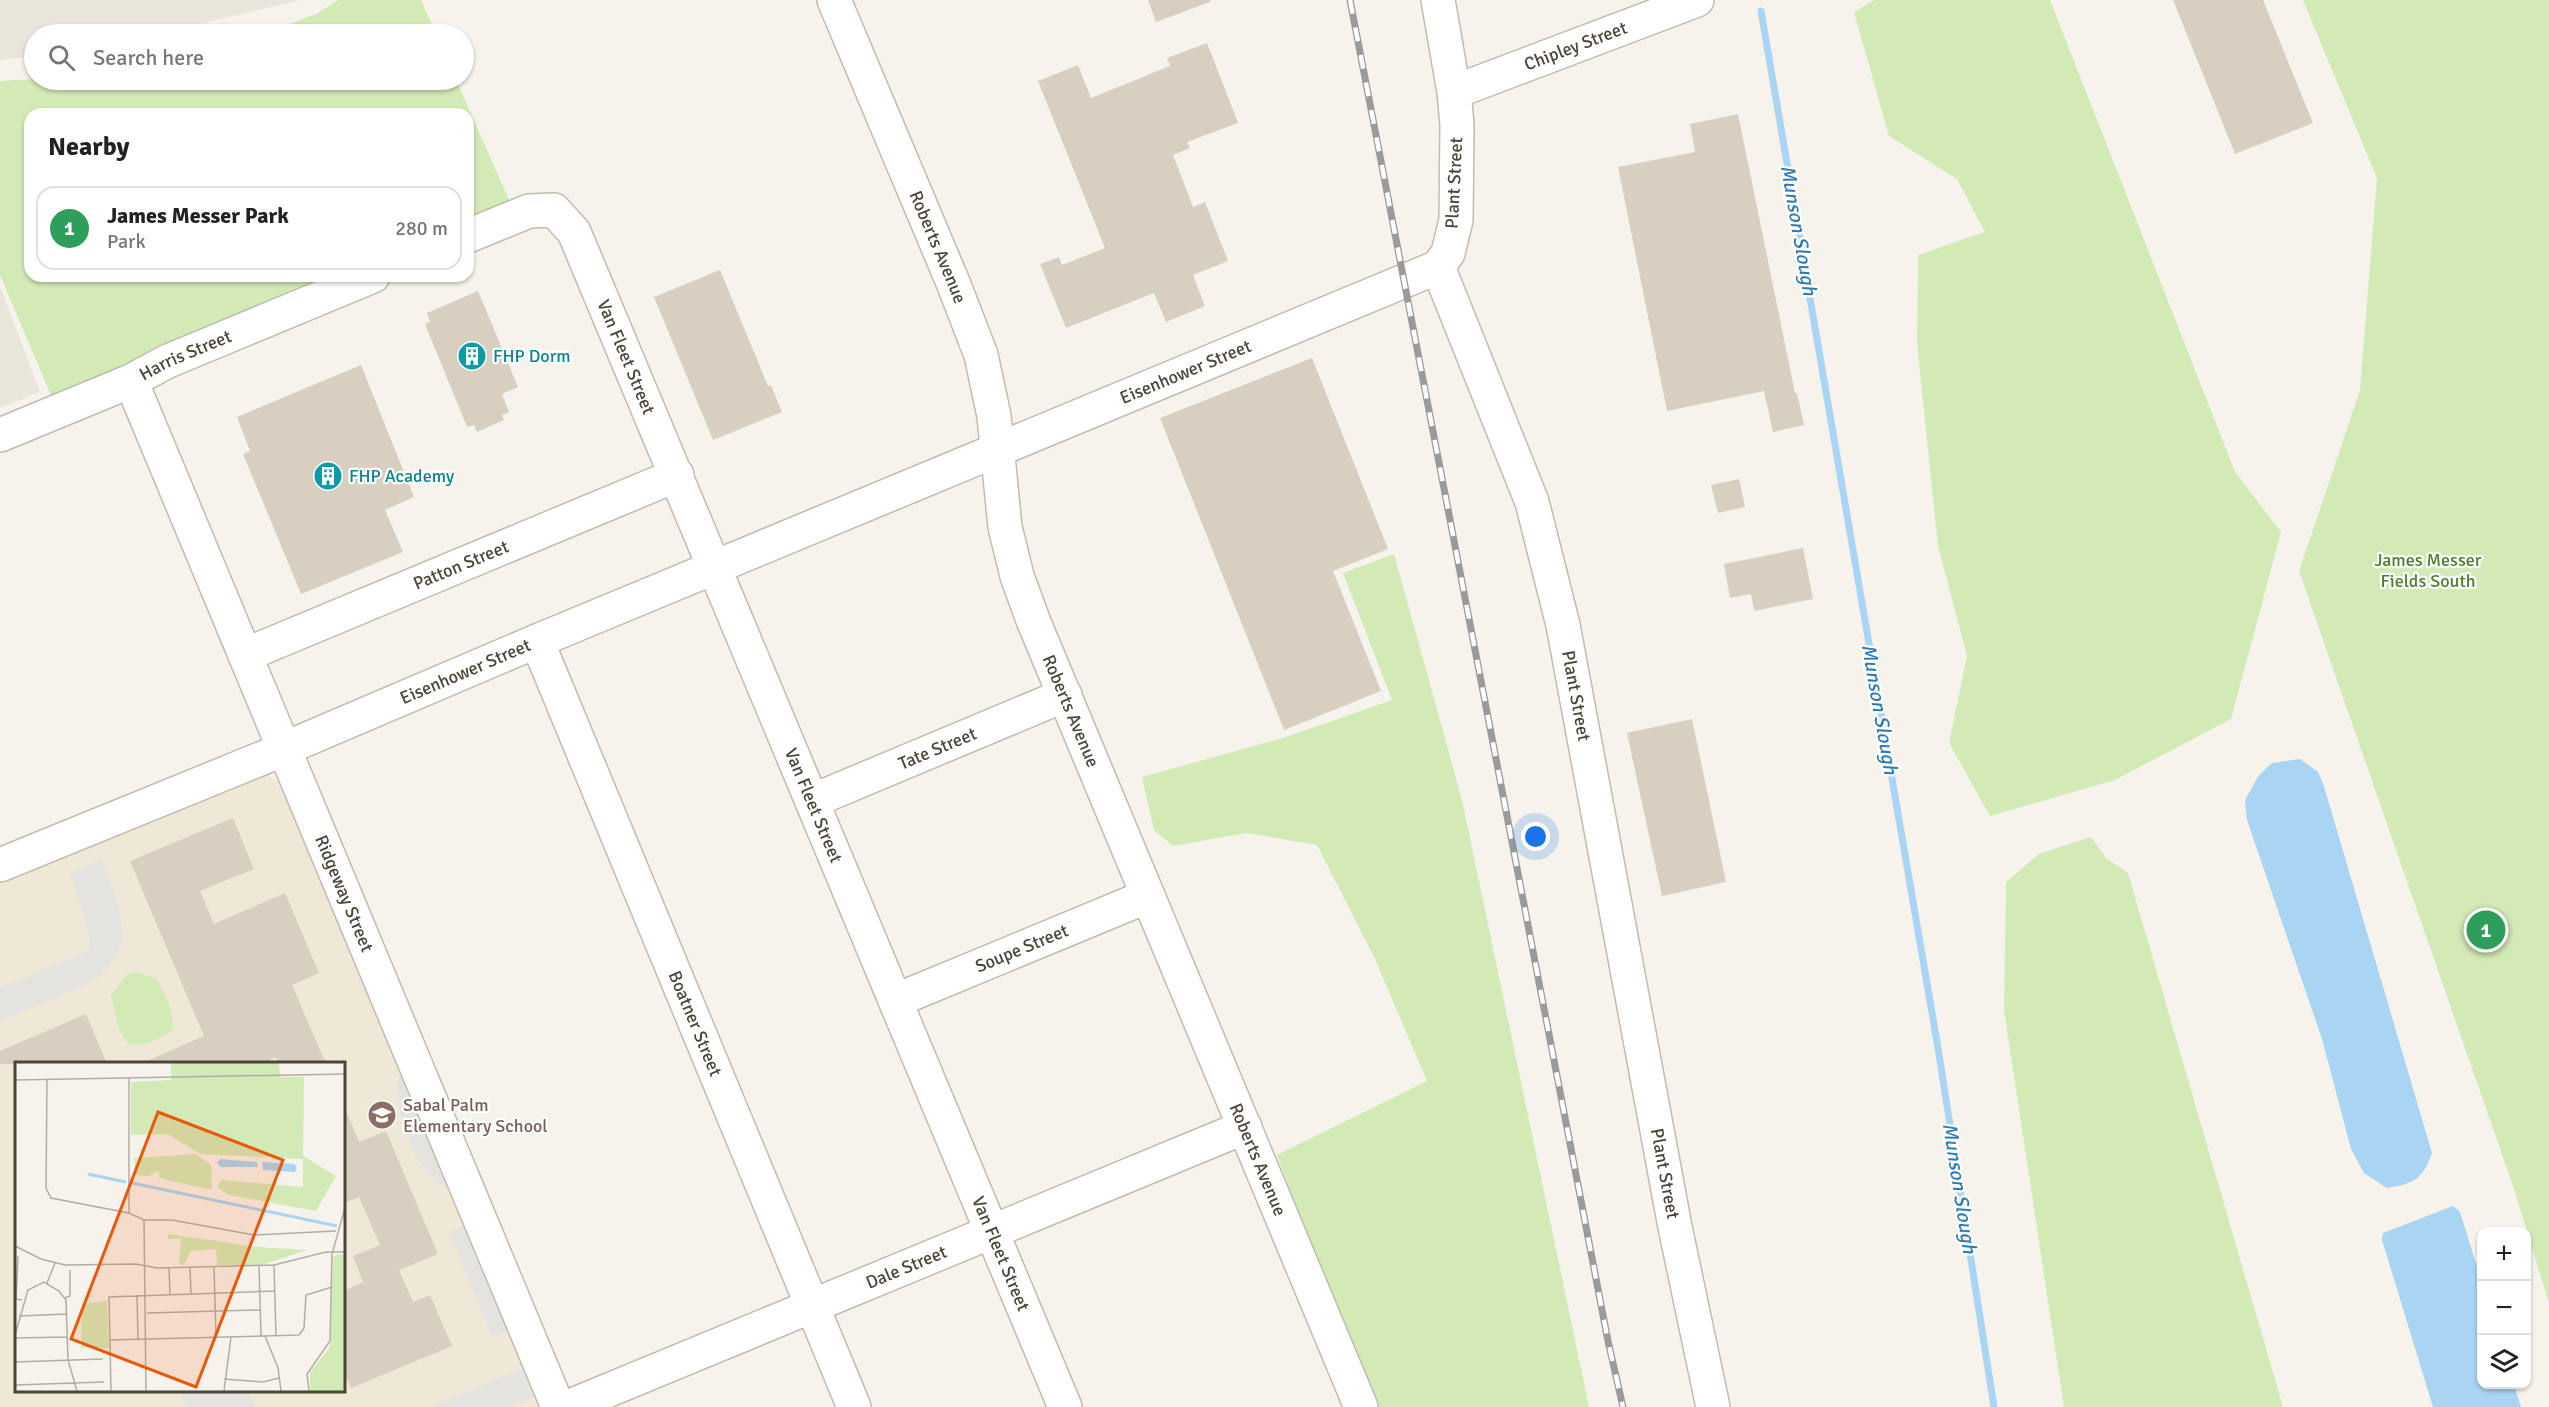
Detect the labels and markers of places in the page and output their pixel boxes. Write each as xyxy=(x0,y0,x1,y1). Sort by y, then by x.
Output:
building icon: FHP Dorm xyxy=(456,340,488,372)
place label: FHP Dorm xyxy=(493,345,571,367)
building icon: FHP Academy xyxy=(312,460,344,492)
place label: FHP Academy xyxy=(349,465,455,487)
pin: 1 xyxy=(2466,908,2506,952)
place label: Sabal Palm Elementary School xyxy=(403,1094,548,1137)
school or university icon: Sabal Palm Elementary School xyxy=(366,1099,398,1131)

